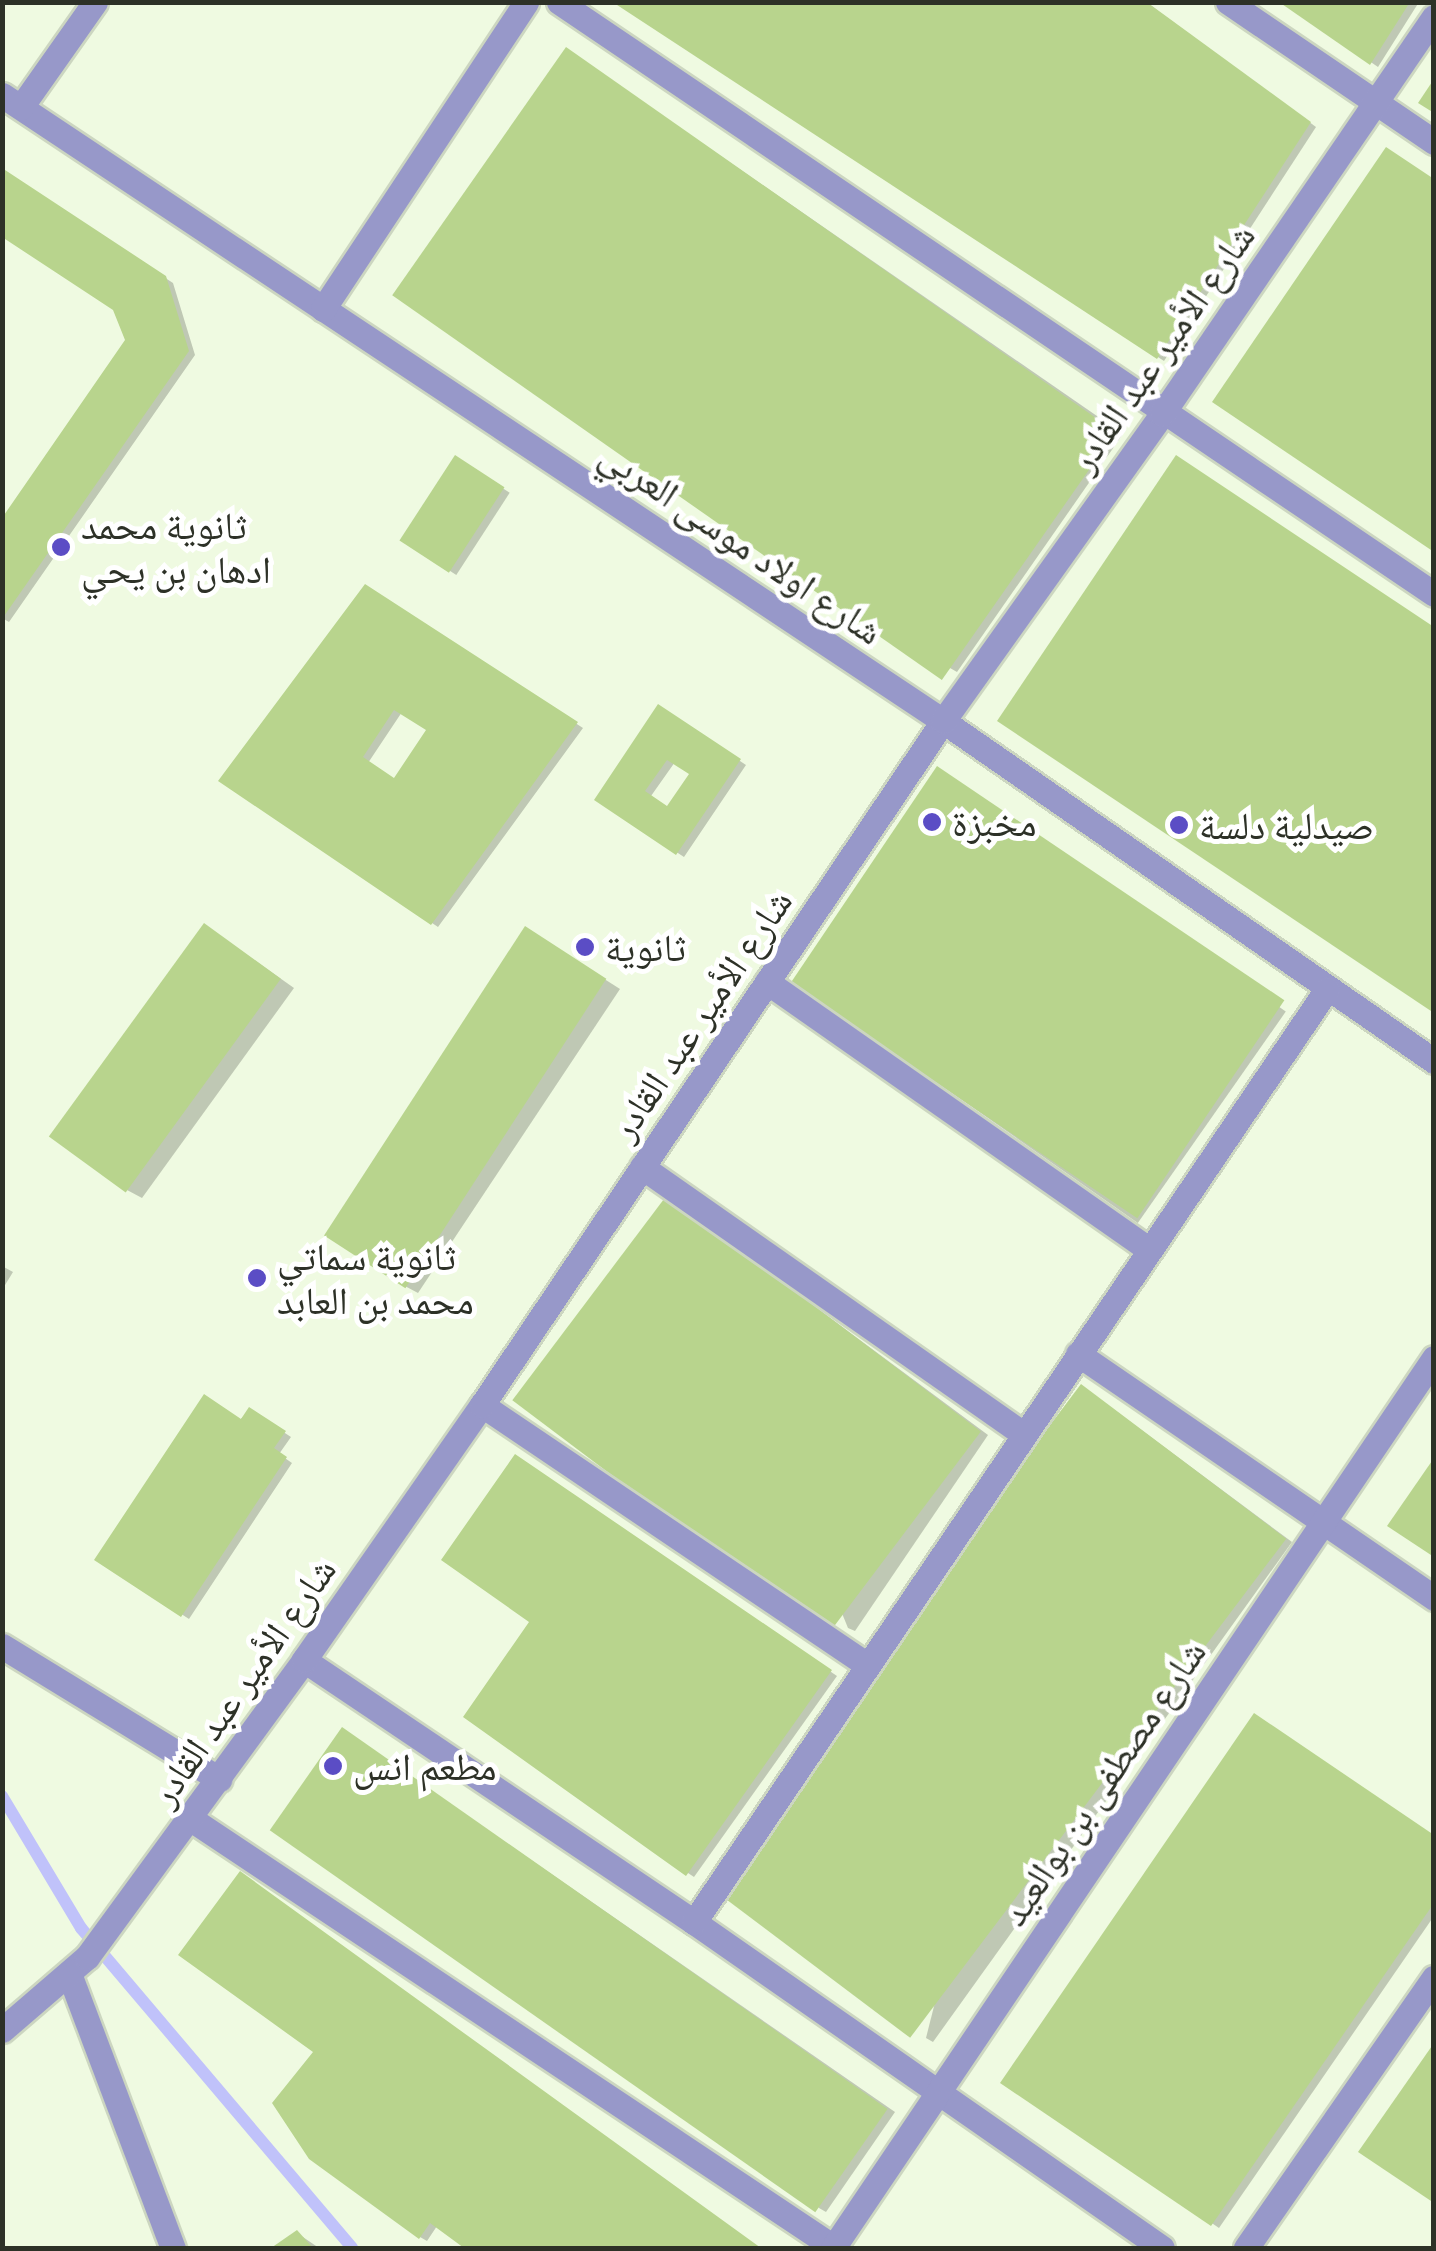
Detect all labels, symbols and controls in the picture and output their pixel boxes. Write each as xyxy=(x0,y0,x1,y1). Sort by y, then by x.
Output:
street label: شارع الأمير عبد القادر xyxy=(1058,214,1264,480)
street label: شارع اولاد موسى العربي xyxy=(592,431,892,653)
place label: ثانوية محمد ادهان بن يحي xyxy=(81,502,271,592)
marker: ثانوية محمد ادهان بن يحي xyxy=(50,536,72,558)
place label: مخبزة xyxy=(952,799,1037,845)
place label: صيدلية دلسة xyxy=(1199,802,1374,848)
marker: مخبزة xyxy=(921,811,943,833)
marker: صيدلية دلسة xyxy=(1168,814,1190,836)
street label: شارع الأمير عبد القادر xyxy=(599,880,801,1148)
place label: ثانوية xyxy=(605,924,686,970)
marker: ثانوية xyxy=(574,936,596,958)
place label: ثانوية سماتي محمد بن العابد xyxy=(277,1233,474,1322)
marker: ثانوية سماتي محمد بن العابد xyxy=(246,1267,268,1289)
street label: شارع الأمير عبد القادر xyxy=(139,1548,345,1814)
street label: شارع مصطفى بن بوالعيد xyxy=(990,1631,1214,1933)
place label: مطعم انس xyxy=(353,1743,497,1789)
marker: مطعم انس xyxy=(322,1755,344,1777)

